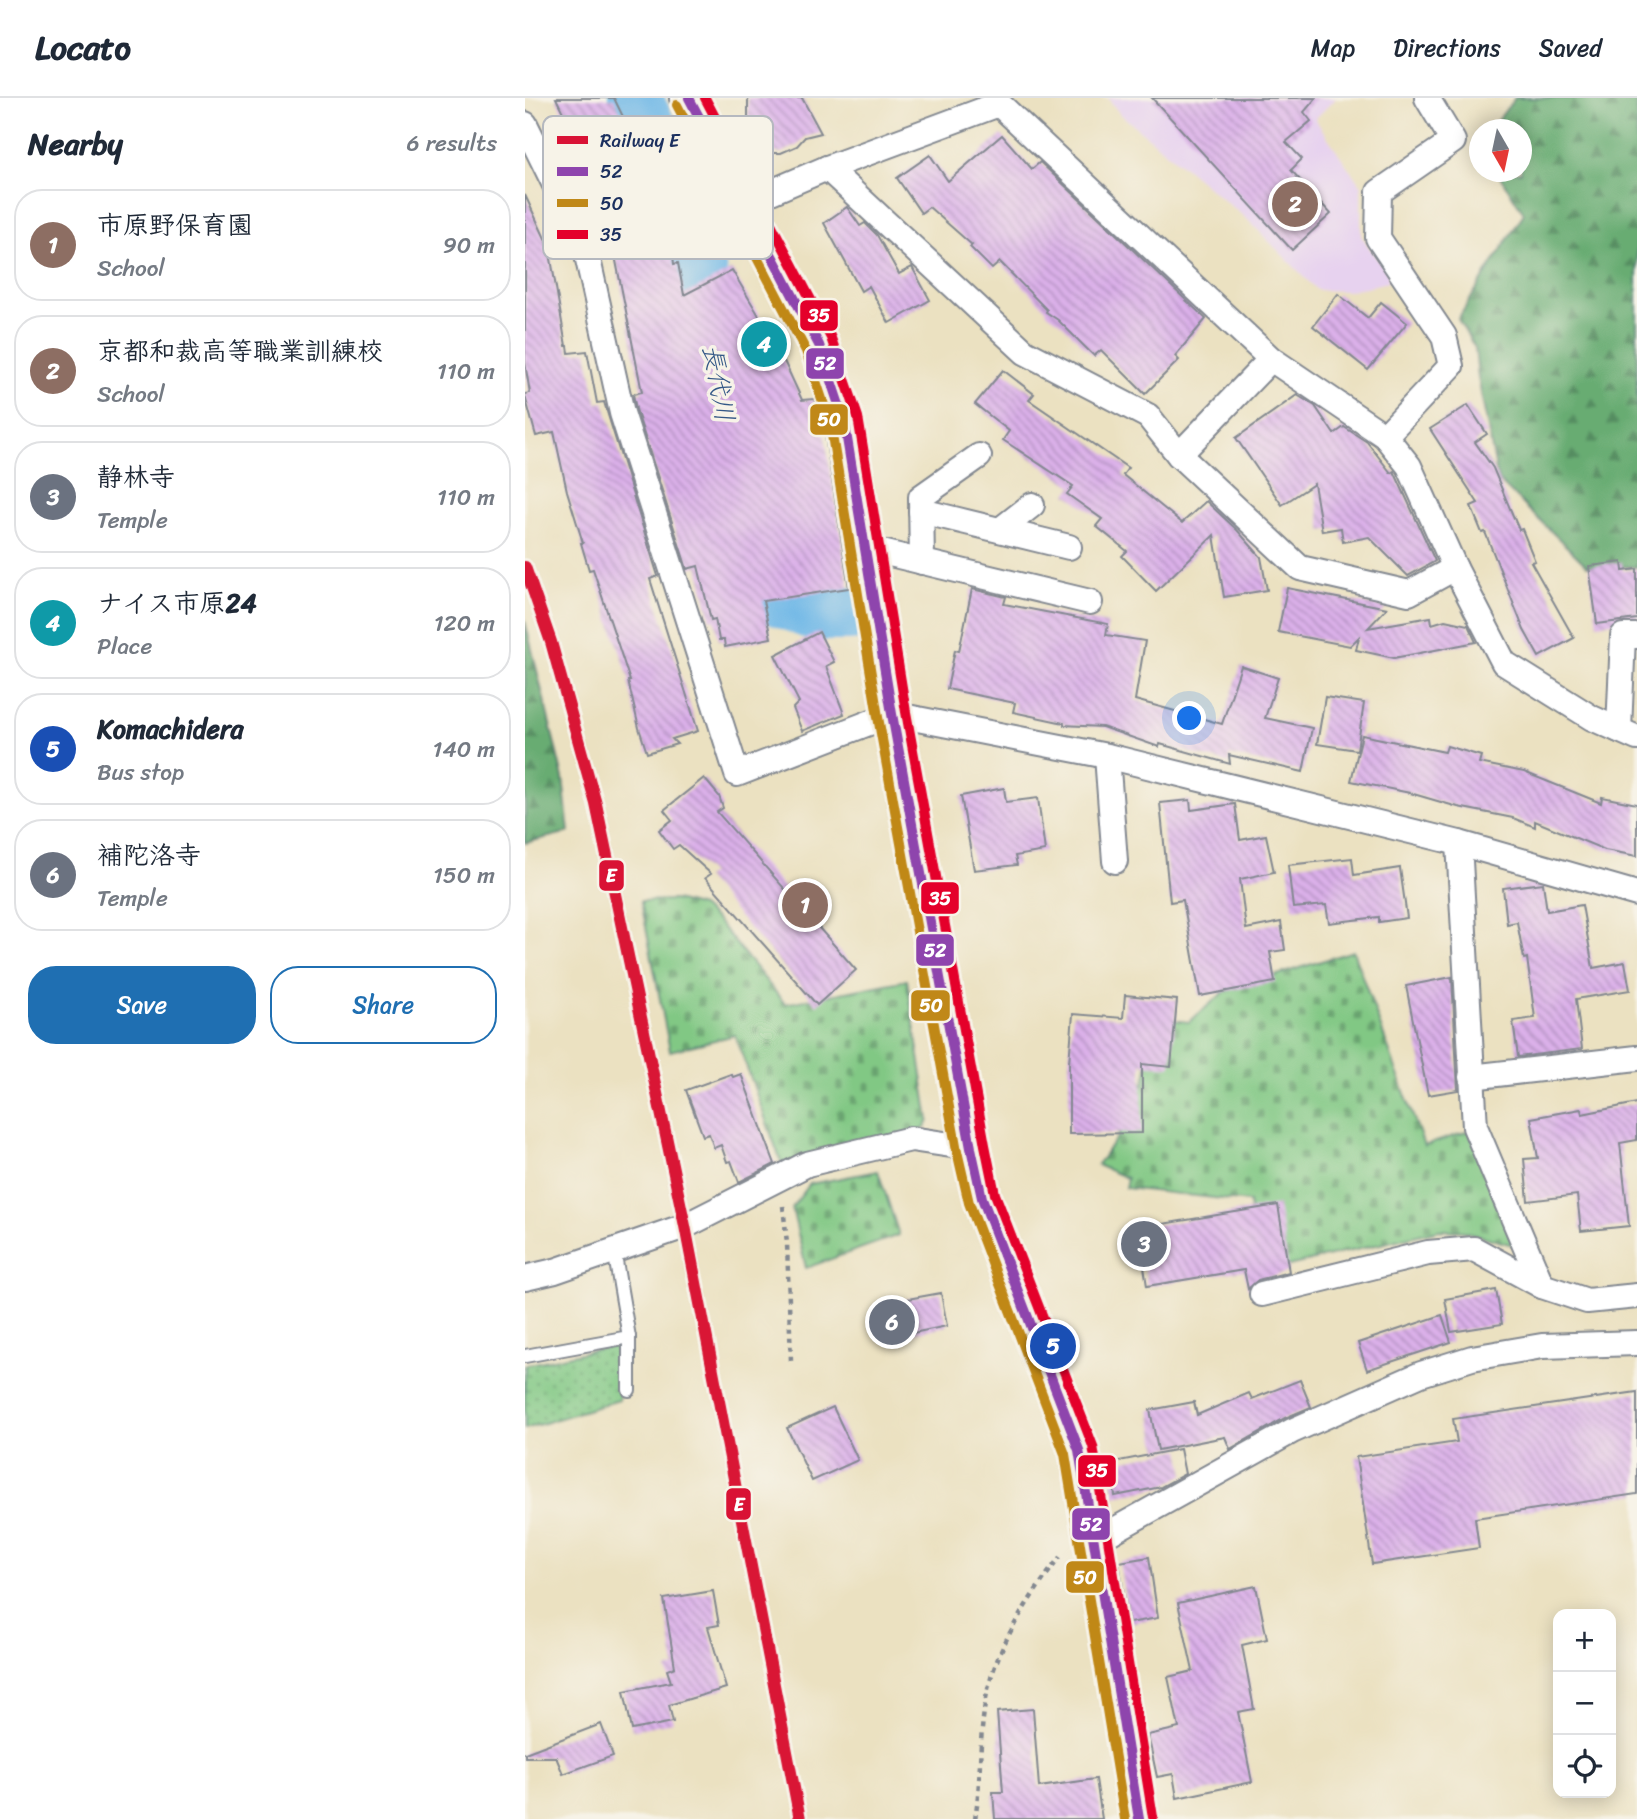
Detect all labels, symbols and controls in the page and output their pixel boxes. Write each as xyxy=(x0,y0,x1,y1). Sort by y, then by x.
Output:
text: Locato xyxy=(35,19,131,77)
text: Map xyxy=(1311,27,1355,69)
text: Directions xyxy=(1393,27,1501,69)
text: Saved xyxy=(1539,27,1602,69)
legend xyxy=(543,116,773,259)
text: Nearby xyxy=(28,117,123,171)
north arrow xyxy=(1469,119,1532,182)
text: 6 results xyxy=(407,123,497,164)
text: Railway E xyxy=(600,124,681,157)
text: 52 xyxy=(600,155,623,188)
pin: 2 xyxy=(1272,178,1318,230)
text: 50 xyxy=(600,187,624,220)
text: 市原野保育園 xyxy=(97,202,253,248)
text: 35 xyxy=(600,218,622,251)
text: 1 xyxy=(48,225,58,266)
text: 90 m xyxy=(443,225,495,266)
text: School xyxy=(97,248,165,289)
line badge: 35 xyxy=(799,299,839,332)
text: 35 xyxy=(807,299,830,332)
pin: 4 xyxy=(741,318,787,370)
text: 京都和裁高等職業訓練校 xyxy=(97,328,383,374)
water label: 長代川 xyxy=(690,341,748,425)
line badge: 52 xyxy=(805,347,845,380)
text: 52 xyxy=(814,347,836,380)
text: 2 xyxy=(46,351,60,392)
text: 110 m xyxy=(437,351,495,392)
text: School xyxy=(97,374,165,415)
line badge: 50 xyxy=(809,403,849,436)
text: 50 xyxy=(817,403,841,436)
text: 静林寺 xyxy=(97,454,175,500)
text: 3 xyxy=(47,477,59,518)
text: 110 m xyxy=(437,477,495,518)
text: Temple xyxy=(97,500,168,541)
text: ナイス市原24 xyxy=(97,580,257,626)
text: 4 xyxy=(46,603,60,644)
text: 120 m xyxy=(434,603,495,644)
text: Place xyxy=(97,626,152,667)
your location xyxy=(1172,701,1206,735)
text: Komachidera xyxy=(97,706,244,752)
text: 5 xyxy=(46,729,60,770)
text: 140 m xyxy=(433,729,495,770)
text: Bus stop xyxy=(97,752,184,793)
text: 補陀洛寺 xyxy=(97,832,201,878)
text: 6 xyxy=(46,855,60,896)
text: 150 m xyxy=(433,855,495,896)
line badge: E xyxy=(598,859,625,892)
text: E xyxy=(606,859,618,892)
text: Temple xyxy=(97,878,168,919)
pin: 1 xyxy=(782,879,828,931)
line badge: 35 xyxy=(920,881,960,915)
text: 35 xyxy=(928,882,951,915)
line badge: 52 xyxy=(915,933,955,967)
text: 52 xyxy=(924,934,946,967)
button: Save xyxy=(28,966,256,1044)
button: Share xyxy=(270,966,497,1044)
line badge: 50 xyxy=(910,989,951,1022)
text: 50 xyxy=(919,989,943,1022)
pin: 3 xyxy=(1121,1218,1167,1270)
pin: 6 xyxy=(869,1296,915,1348)
pin: 5 xyxy=(1030,1320,1076,1372)
line badge: 35 xyxy=(1077,1454,1117,1488)
text: 35 xyxy=(1085,1454,1108,1487)
line badge: E xyxy=(725,1487,752,1521)
text: E xyxy=(734,1488,746,1521)
line badge: 52 xyxy=(1071,1507,1111,1541)
text: 52 xyxy=(1080,1508,1102,1541)
line badge: 50 xyxy=(1065,1560,1105,1594)
text: 50 xyxy=(1073,1561,1097,1594)
map controls xyxy=(1553,1609,1616,1798)
button: + xyxy=(1553,1609,1616,1672)
button: − xyxy=(1553,1672,1616,1735)
button: locate xyxy=(1553,1735,1616,1798)

